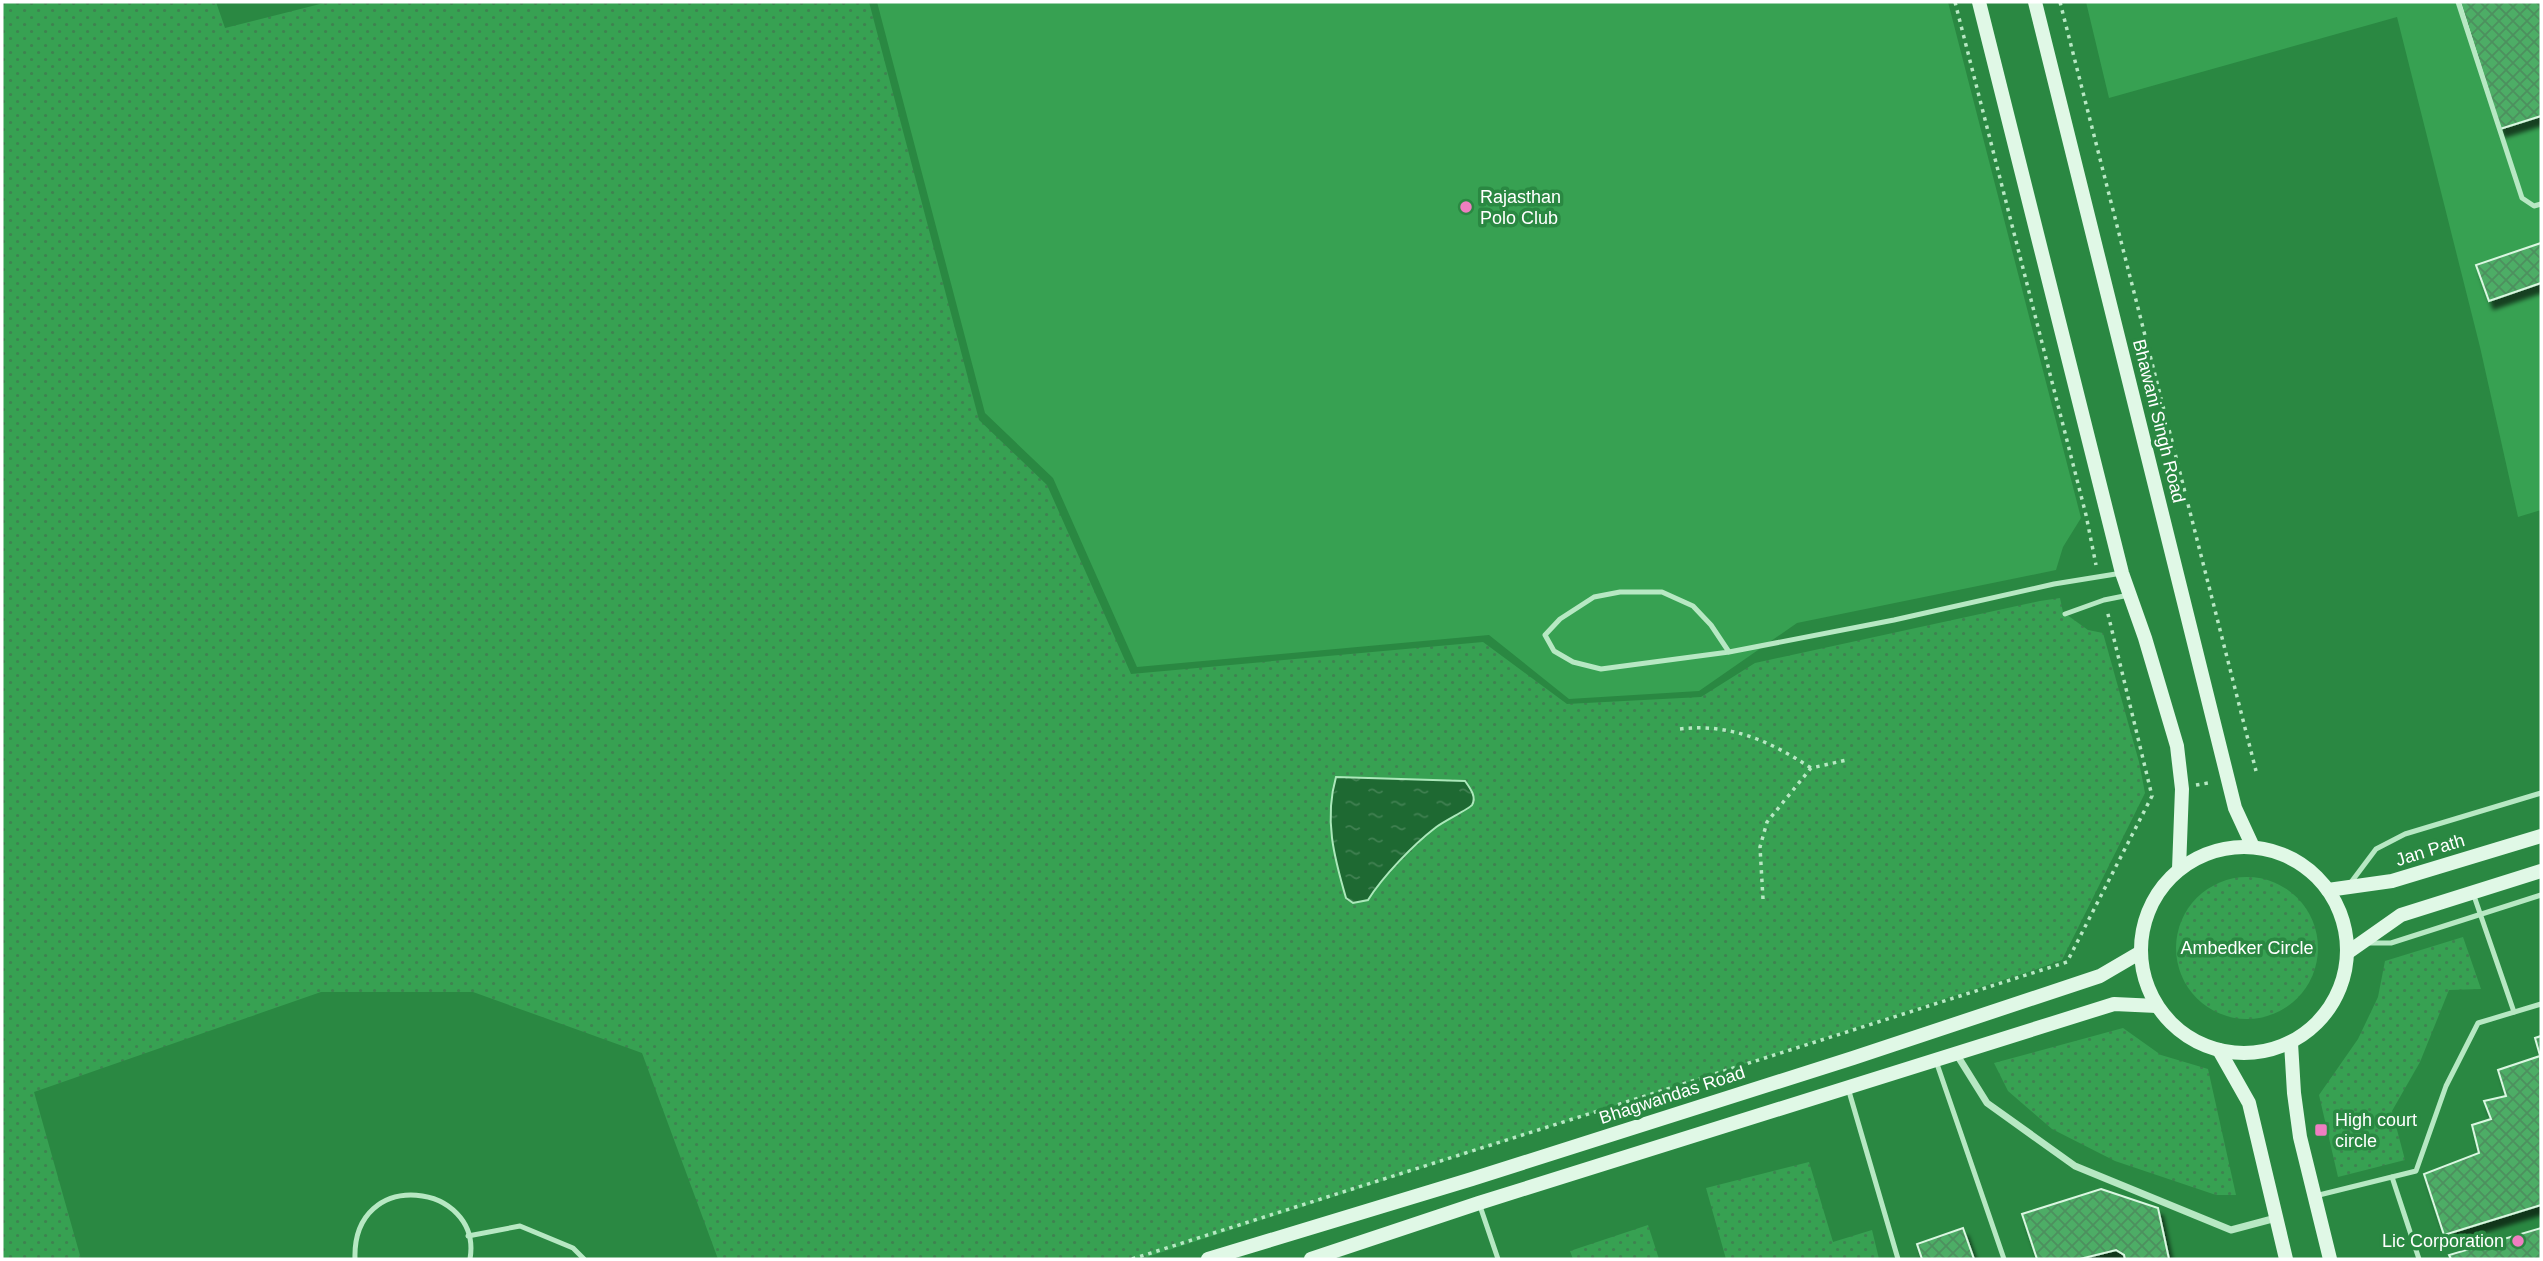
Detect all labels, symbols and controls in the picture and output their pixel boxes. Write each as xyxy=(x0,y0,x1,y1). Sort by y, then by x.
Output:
place label: Rajasthan Polo Club xyxy=(1480,187,1561,228)
marker: Rajasthan Polo Club xyxy=(1458,199,1474,215)
street label: Bhawani Singh Road xyxy=(2129,337,2189,505)
street label: Jan Path xyxy=(2393,830,2467,870)
park label: Ambedker Circle xyxy=(2180,938,2314,958)
street label: Bhagwandas Road xyxy=(1597,1062,1747,1128)
place label: High court circle xyxy=(2335,1110,2417,1151)
marker: High court circle xyxy=(2313,1122,2329,1138)
place label: Lic Corporation xyxy=(2382,1231,2504,1251)
marker: Lic Corporation xyxy=(2510,1233,2526,1249)

